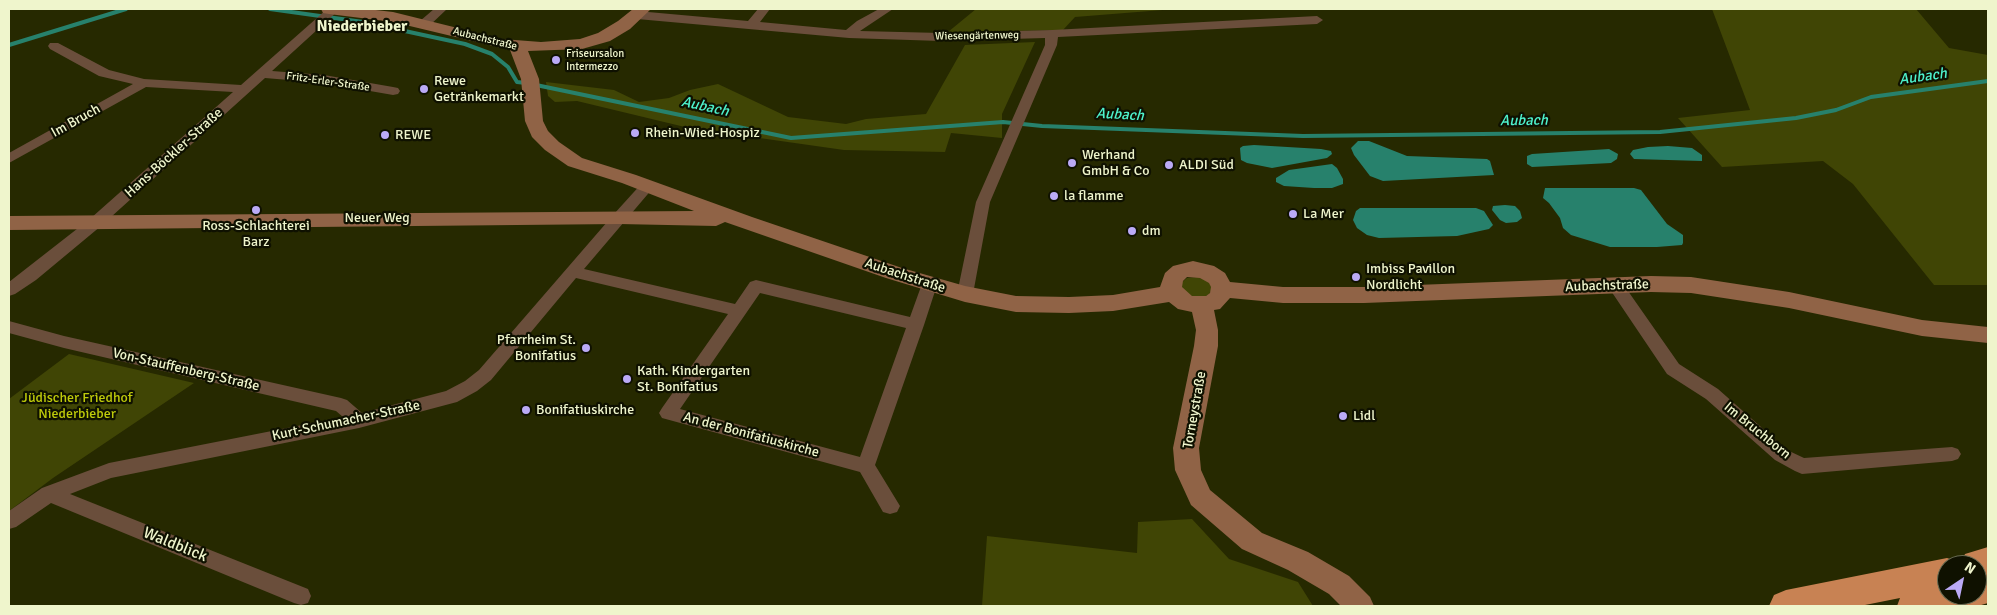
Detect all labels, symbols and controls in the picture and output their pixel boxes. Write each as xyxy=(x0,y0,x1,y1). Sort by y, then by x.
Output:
district label: Niederbieber xyxy=(317,17,407,37)
street label: Aubachstraße xyxy=(452,25,518,53)
street label: Wiesengärtenweg xyxy=(935,29,1019,43)
place label: Friseursalon Intermezzo xyxy=(566,47,624,73)
marker: Friseursalon Intermezzo xyxy=(550,54,562,66)
water label: Aubach xyxy=(1898,65,1948,89)
street label: Fritz-Erler-Straße xyxy=(286,70,370,94)
place label: Rewe Getränkemarkt xyxy=(434,73,524,105)
marker: Rewe Getränkemarkt xyxy=(418,83,430,95)
water label: Aubach xyxy=(680,93,730,121)
street label: Im Bruch xyxy=(48,101,104,141)
street label: Hans-Böckler-Straße xyxy=(122,105,226,201)
water label: Aubach xyxy=(1096,105,1144,125)
water label: Aubach xyxy=(1500,112,1548,130)
place label: Rhein-Wied-Hospiz xyxy=(645,125,760,141)
place label: REWE xyxy=(395,127,431,143)
marker: Rhein-Wied-Hospiz xyxy=(629,127,641,139)
marker: REWE xyxy=(379,129,391,141)
place label: Werhand GmbH & Co xyxy=(1082,147,1149,180)
marker: Werhand GmbH & Co xyxy=(1066,157,1078,169)
place label: ALDI Süd xyxy=(1179,157,1234,173)
marker: ALDI Süd xyxy=(1163,159,1175,171)
place label: la flamme xyxy=(1064,188,1123,204)
marker: la flamme xyxy=(1048,190,1060,202)
marker: Ross-Schlachterei Barz xyxy=(250,204,262,216)
place label: La Mer xyxy=(1303,206,1344,222)
marker: La Mer xyxy=(1287,208,1299,220)
street label: Neuer Weg xyxy=(344,210,410,226)
place label: Ross-Schlachterei Barz xyxy=(202,218,310,250)
place label: dm xyxy=(1142,223,1161,239)
marker: dm xyxy=(1126,225,1138,237)
street label: Aubachstraße xyxy=(863,255,947,297)
place label: Imbiss Pavillon Nordlicht xyxy=(1366,261,1455,294)
marker: Imbiss Pavillon Nordlicht xyxy=(1350,271,1362,283)
street label: Aubachstraße xyxy=(1565,276,1649,296)
place label: Pfarrheim St. Bonifatius xyxy=(497,332,576,364)
marker: Pfarrheim St. Bonifatius xyxy=(580,342,592,354)
street label: Von-Stauffenberg-Straße xyxy=(111,345,261,395)
place label: Kath. Kindergarten St. Bonifatius xyxy=(637,363,750,396)
street label: Torneystraße xyxy=(1180,370,1210,450)
marker: Kath. Kindergarten St. Bonifatius xyxy=(621,373,633,385)
park label: Jüdischer Friedhof Niederbieber xyxy=(22,390,132,422)
street label: Kurt-Schumacher-Straße xyxy=(271,397,421,445)
street label: Im Bruchborn xyxy=(1720,399,1794,463)
place label: Bonifatiuskirche xyxy=(536,402,634,418)
marker: Bonifatiuskirche xyxy=(520,404,532,416)
place label: Lidl xyxy=(1353,408,1375,424)
street label: An der Bonifatiuskirche xyxy=(681,409,821,461)
marker: Lidl xyxy=(1337,410,1349,422)
street label: Waldblick xyxy=(140,524,210,566)
north arrow xyxy=(1937,555,1987,605)
text: N xyxy=(1961,558,1979,578)

